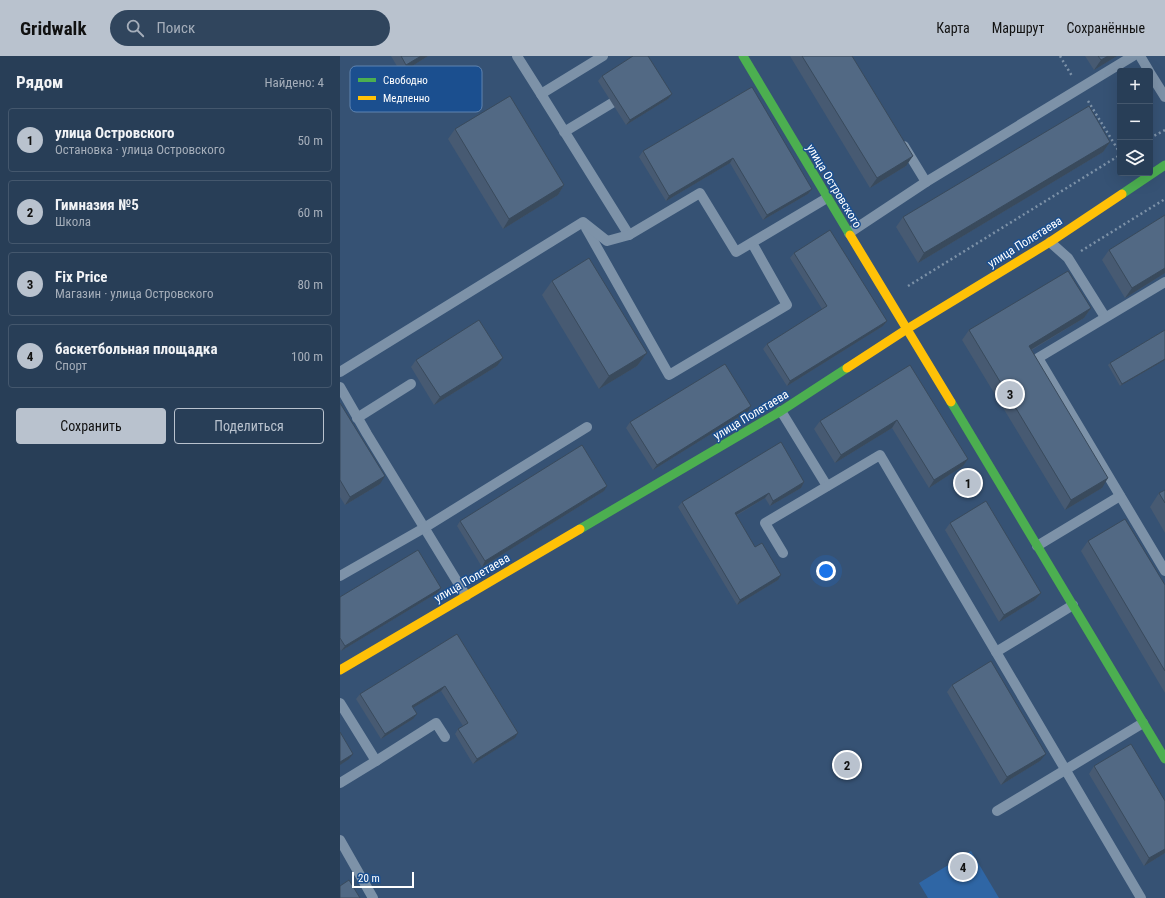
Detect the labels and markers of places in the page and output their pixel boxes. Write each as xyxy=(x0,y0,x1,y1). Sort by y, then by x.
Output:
pin: 3 xyxy=(997,379,1023,409)
pin: 1 xyxy=(955,468,981,498)
pin: 2 xyxy=(834,750,860,780)
pin: 4 xyxy=(950,852,976,882)

